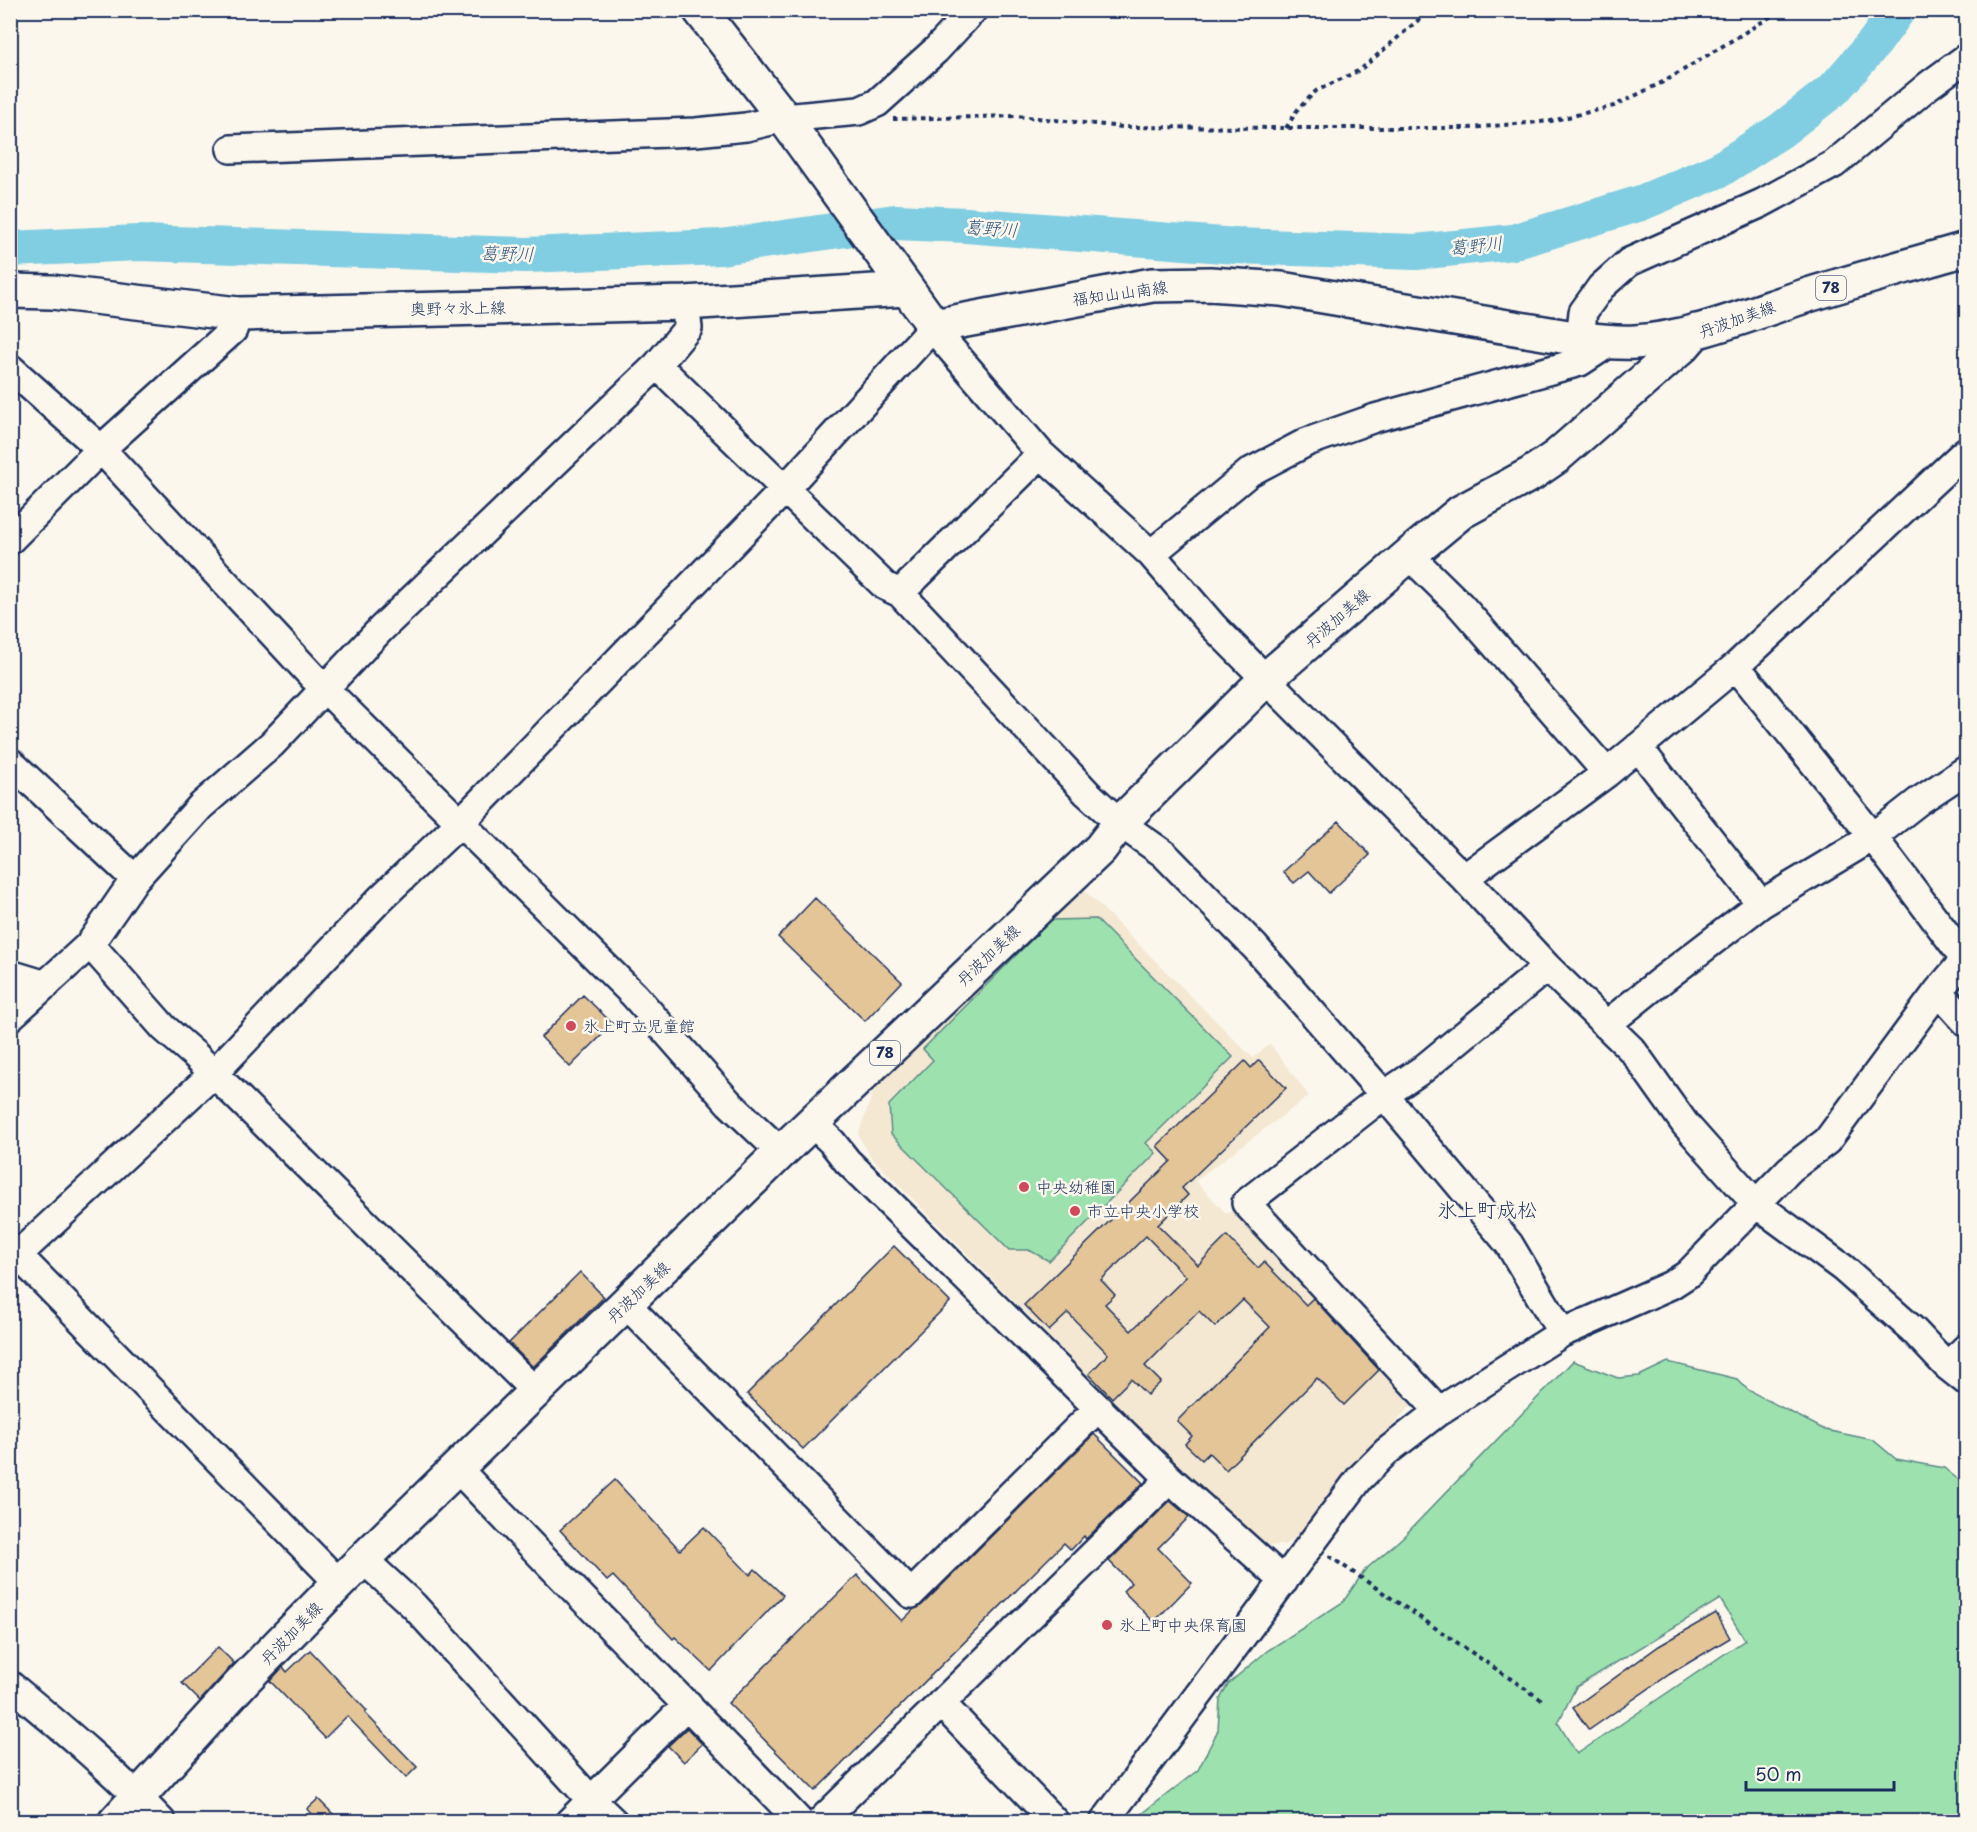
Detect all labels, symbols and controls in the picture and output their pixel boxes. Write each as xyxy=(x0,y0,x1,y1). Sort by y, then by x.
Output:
water label: 葛野川 xyxy=(963,212,1019,243)
water label: 葛野川 xyxy=(1448,228,1504,261)
water label: 葛野川 xyxy=(480,239,534,266)
street label: 福知山山南線 xyxy=(1071,273,1169,311)
road number: 78 xyxy=(1816,276,1846,300)
street label: 丹波加美線 xyxy=(1695,293,1778,343)
street label: 奥野々氷上線 xyxy=(410,294,506,320)
street label: 丹波加美線 xyxy=(1298,582,1374,653)
street label: 丹波加美線 xyxy=(950,918,1024,991)
place label: 氷上町立児童館 xyxy=(583,1013,695,1037)
marker: 氷上町立児童館 xyxy=(564,1019,578,1033)
road number: 78 xyxy=(870,1041,900,1065)
place label: 中央幼稚園 xyxy=(1036,1174,1116,1198)
marker: 中央幼稚園 xyxy=(1017,1180,1031,1194)
district label: 氷上町成松 xyxy=(1437,1194,1537,1224)
place label: 市立中央小学校 xyxy=(1087,1198,1199,1222)
marker: 市立中央小学校 xyxy=(1068,1204,1082,1218)
street label: 丹波加美線 xyxy=(600,1255,674,1328)
street label: 丹波加美線 xyxy=(254,1595,327,1669)
place label: 氷上町中央保育園 xyxy=(1119,1612,1247,1636)
marker: 氷上町中央保育園 xyxy=(1100,1618,1114,1632)
scale bar xyxy=(1746,1754,1894,1792)
text: 50 m xyxy=(1755,1760,1802,1787)

